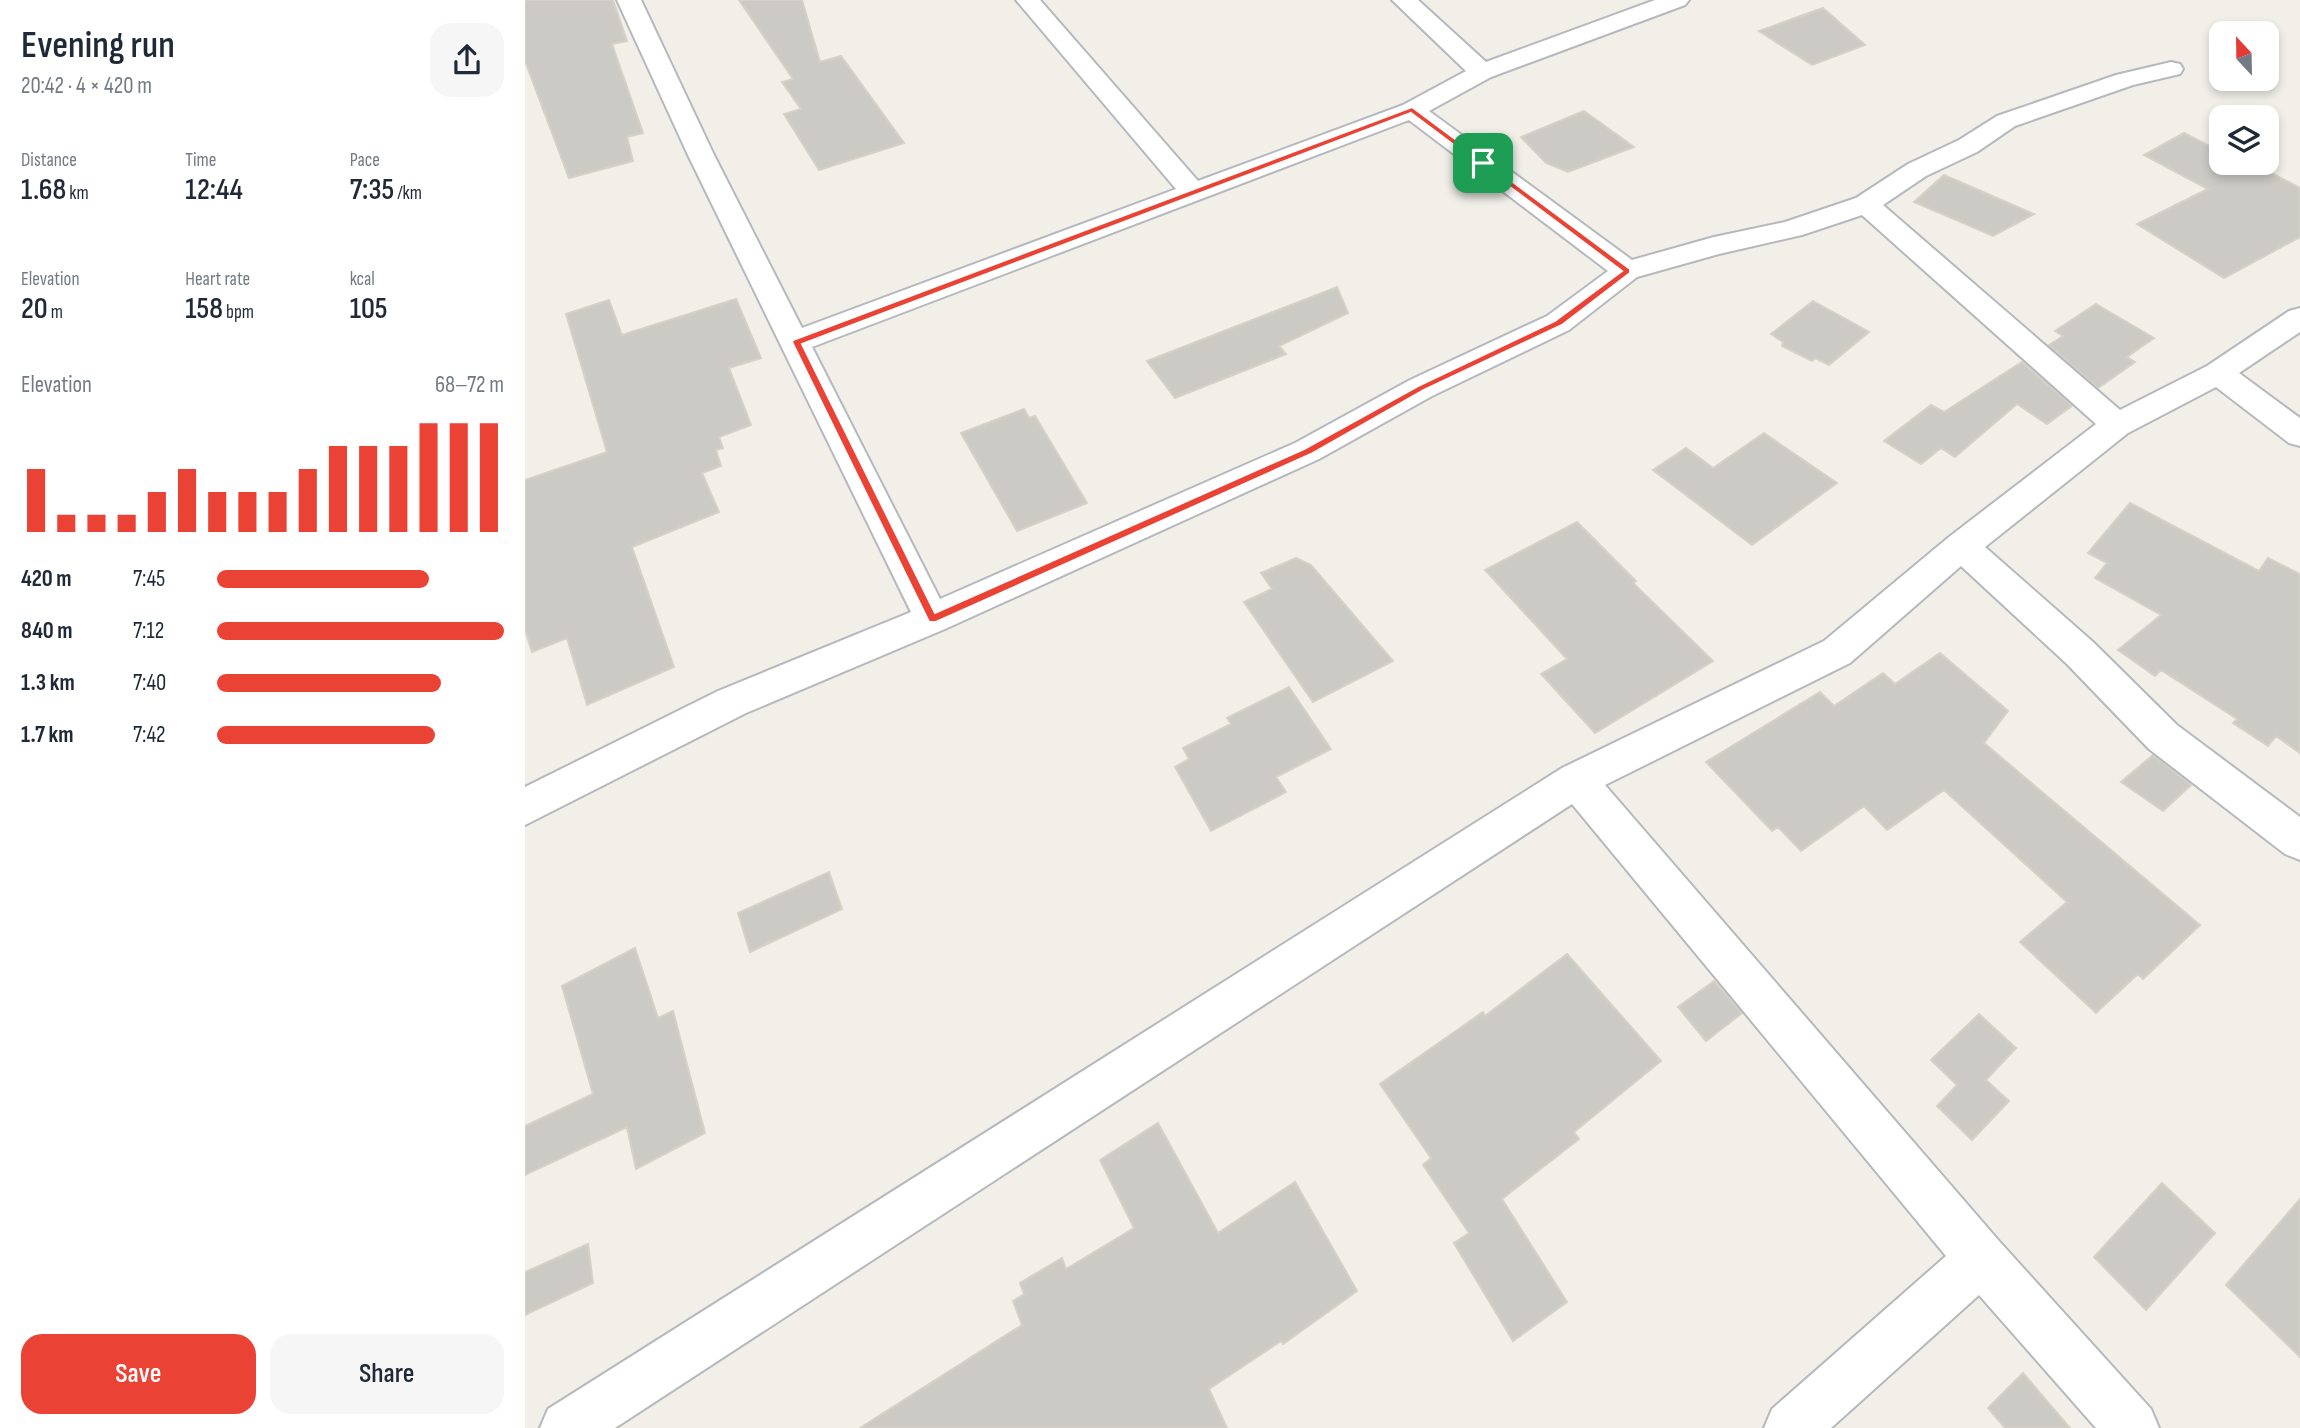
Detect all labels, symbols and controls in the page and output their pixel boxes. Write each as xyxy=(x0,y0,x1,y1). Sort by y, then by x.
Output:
north arrow xyxy=(2209,21,2279,91)
map controls xyxy=(2209,21,2279,175)
text: Evening run xyxy=(21,23,175,68)
button: share xyxy=(430,23,504,97)
text: 20:42 · 4 × 420 m xyxy=(21,72,152,100)
button: layers xyxy=(2209,105,2279,175)
pin xyxy=(1453,133,1513,193)
icon: arrive xyxy=(1464,144,1502,182)
text: Distance xyxy=(21,149,77,172)
text: Time xyxy=(185,149,216,172)
text: Pace xyxy=(350,149,380,172)
text: 1.68 xyxy=(21,172,66,208)
text: 12:44 xyxy=(185,172,243,208)
text: 7:35 xyxy=(350,172,394,208)
text: km xyxy=(66,182,89,205)
text: /km xyxy=(394,182,422,205)
text: Elevation xyxy=(21,268,80,291)
text: Heart rate xyxy=(185,268,250,291)
text: kcal xyxy=(350,268,375,291)
text: 20 xyxy=(21,291,48,327)
text: 158 xyxy=(185,291,223,327)
text: 105 xyxy=(350,291,387,327)
text: m xyxy=(48,301,63,324)
text: bpm xyxy=(223,301,254,324)
text: Elevation xyxy=(21,371,92,399)
text: 68–72 m xyxy=(435,371,504,399)
text: 420 m xyxy=(21,565,72,593)
text: 7:45 xyxy=(133,565,165,593)
text: 840 m xyxy=(21,617,73,645)
text: 7:12 xyxy=(133,617,164,645)
text: 1.3 km xyxy=(21,669,75,697)
text: 7:40 xyxy=(133,669,166,697)
text: 1.7 km xyxy=(21,721,74,749)
text: 7:42 xyxy=(133,721,166,749)
button: Save xyxy=(21,1334,256,1414)
button: Share xyxy=(270,1334,504,1414)

